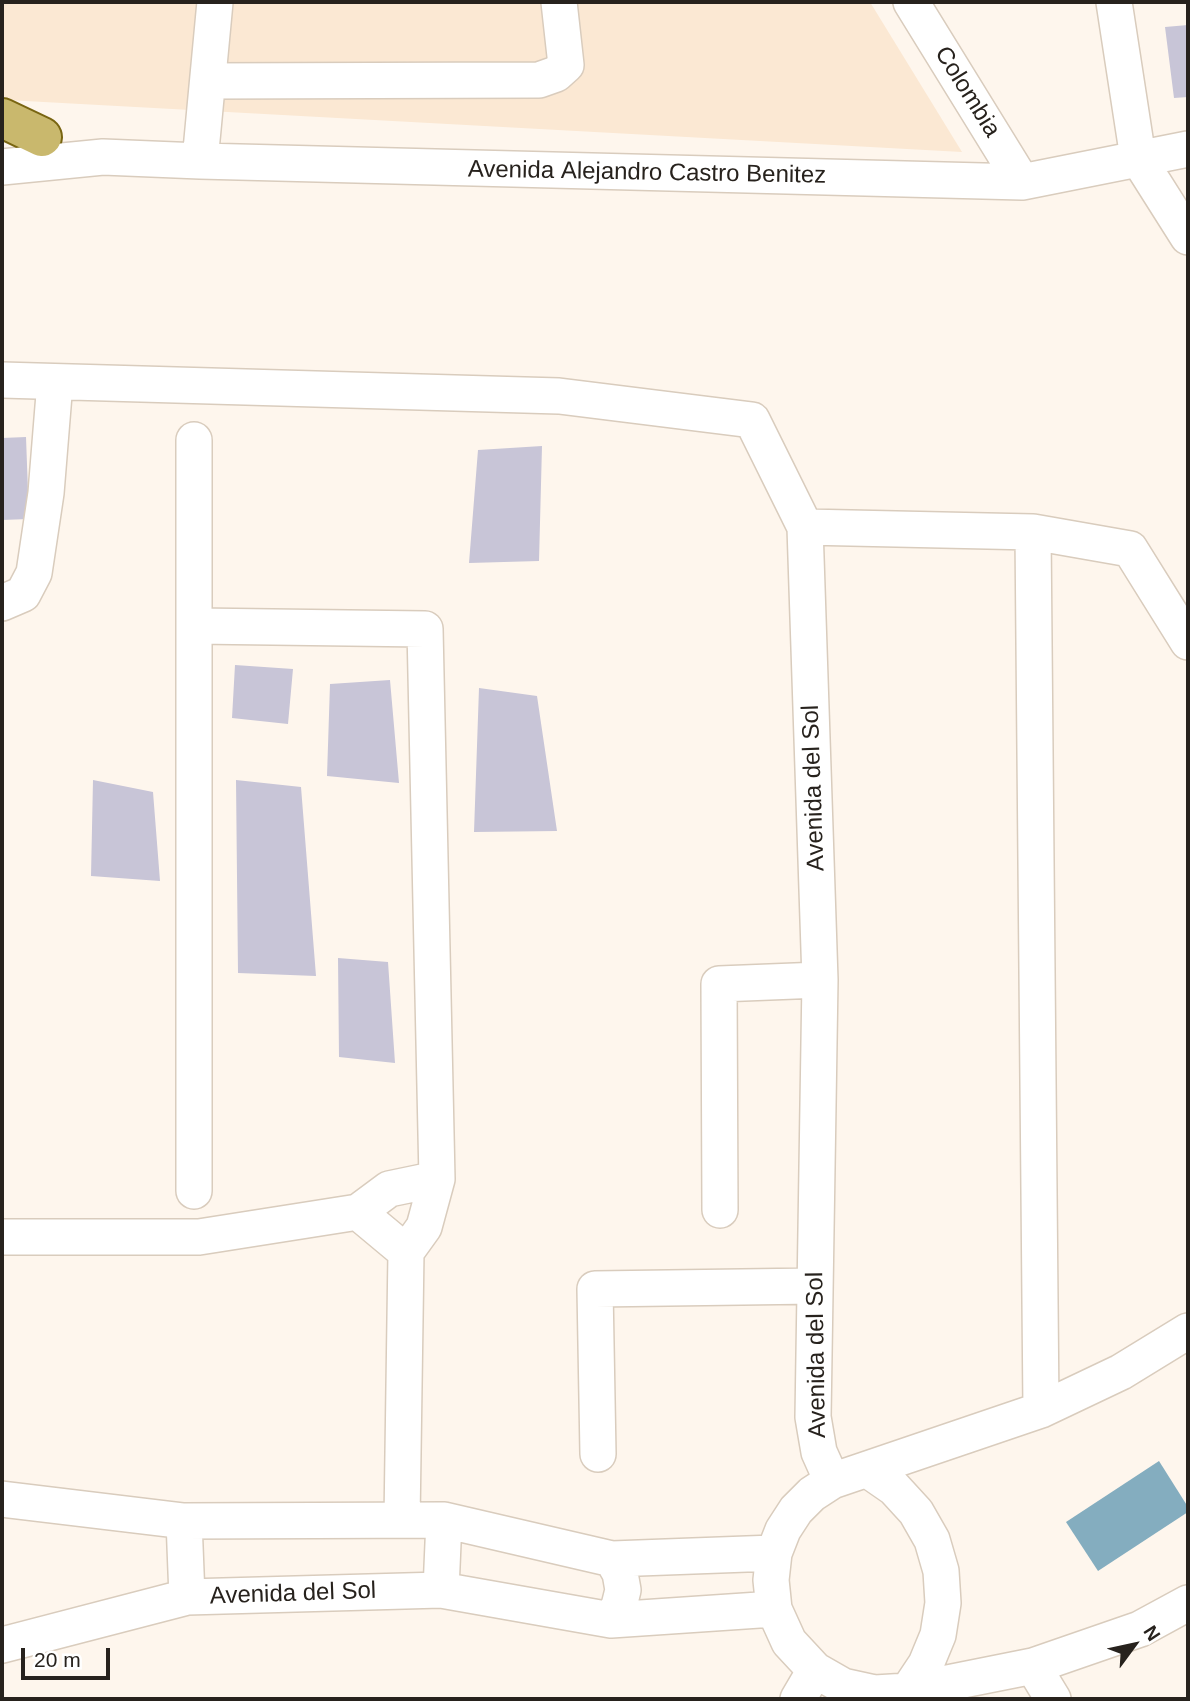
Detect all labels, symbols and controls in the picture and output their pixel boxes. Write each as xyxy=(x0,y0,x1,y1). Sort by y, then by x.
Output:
street label: Colombia xyxy=(928,41,1006,143)
street label: Avenida Alejandro Castro Benitez xyxy=(468,155,826,191)
street label: Avenida del Sol xyxy=(797,704,831,872)
street label: Avenida del Sol xyxy=(801,1272,833,1438)
street label: Avenida del Sol xyxy=(209,1577,377,1611)
north arrow xyxy=(1099,1610,1169,1680)
text: N xyxy=(1139,1622,1165,1645)
scale bar xyxy=(24,1634,114,1678)
text: 20 m xyxy=(34,1648,81,1671)

